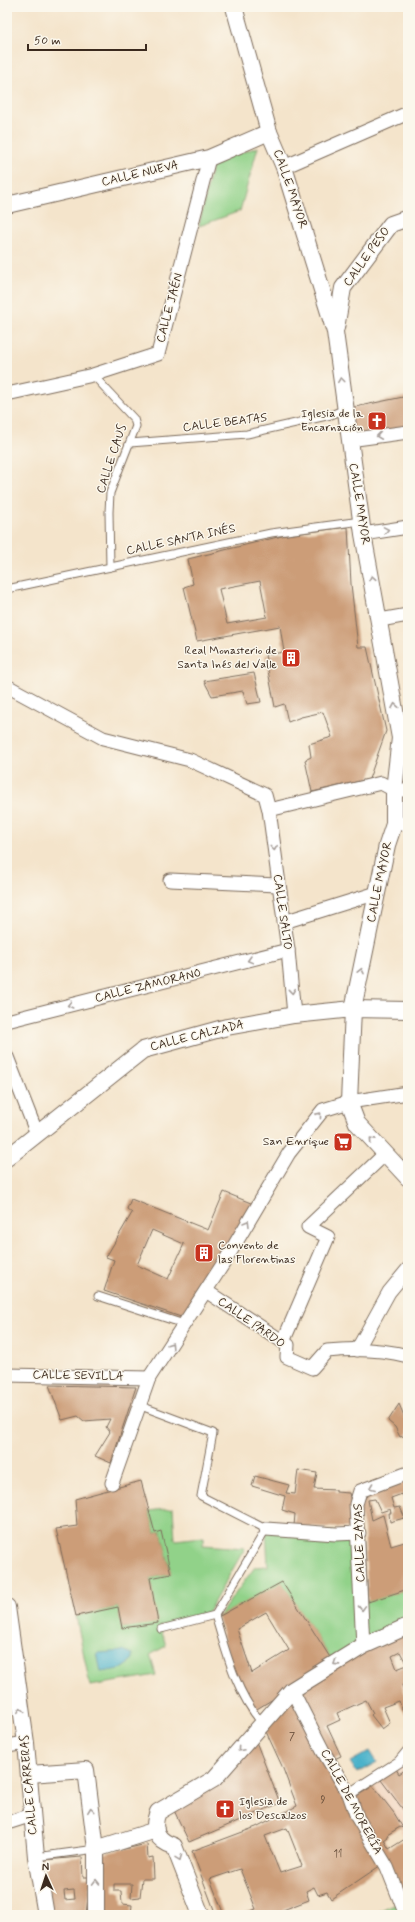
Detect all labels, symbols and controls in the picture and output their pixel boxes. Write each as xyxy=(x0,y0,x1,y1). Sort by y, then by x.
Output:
scale bar xyxy=(28,26,146,52)
text: 50 m xyxy=(34,33,61,49)
street label: CALLE MAYOR xyxy=(269,147,311,231)
street label: CALLE NUEVA xyxy=(100,157,180,191)
street label: CALLE PESO xyxy=(340,224,394,290)
street label: CALLE JAÉN xyxy=(153,271,187,345)
one-way arrow xyxy=(337,377,346,383)
place label: Iglesia de la Encarnación xyxy=(301,406,364,436)
street label: CALLE BEATAS xyxy=(182,410,268,436)
church icon: Iglesia de la Encarnación xyxy=(366,410,388,432)
street label: CALLE CAUS xyxy=(93,422,131,496)
one-way arrow xyxy=(376,431,382,440)
street label: CALLE MAYOR xyxy=(345,462,373,547)
street label: CALLE SANTA INÉS xyxy=(125,521,237,559)
one-way arrow xyxy=(382,527,389,535)
one-way arrow xyxy=(368,575,376,581)
place label: Real Monasterio de Santa Inés del Valle xyxy=(177,643,277,673)
building icon: Real Monasterio de Santa Inés del Valle xyxy=(280,647,302,669)
one-way arrow xyxy=(391,703,399,709)
street label: CALLE MAYOR xyxy=(364,839,397,924)
one-way arrow xyxy=(269,845,278,851)
street label: CALLE SALTO xyxy=(269,873,295,951)
one-way arrow xyxy=(247,955,253,963)
street label: CALLE ZAMORANO xyxy=(93,965,203,1007)
one-way arrow xyxy=(356,968,364,974)
one-way arrow xyxy=(287,988,296,994)
one-way arrow xyxy=(67,1001,73,1009)
street label: CALLE CALZADA xyxy=(149,1017,245,1055)
one-way arrow xyxy=(314,1113,321,1120)
supermarket icon: San Enrique xyxy=(332,1131,354,1153)
place label: San Enrique xyxy=(263,1134,329,1150)
one-way arrow xyxy=(369,1137,376,1145)
one-way arrow xyxy=(243,1220,250,1227)
place label: Convento de las Florentinas xyxy=(218,1238,295,1268)
building icon: Convento de las Florentinas xyxy=(193,1242,215,1264)
street label: CALLE PARDO xyxy=(214,1294,288,1352)
one-way arrow xyxy=(166,1342,173,1349)
street label: CALLE SEVILLA xyxy=(32,1367,124,1385)
one-way arrow xyxy=(368,1482,375,1490)
street label: CALLE ZAYAS xyxy=(351,1503,369,1583)
one-way arrow xyxy=(357,1605,366,1611)
one-way arrow xyxy=(333,1658,340,1666)
one-way arrow xyxy=(17,1707,26,1713)
house number: 7 xyxy=(289,1731,295,1744)
street label: CALLE CARRERAS xyxy=(17,1734,41,1836)
one-way arrow xyxy=(238,1744,245,1751)
street label: CALLE DE MORERÍA xyxy=(316,1747,386,1858)
place label: Iglesia de los Descalzos xyxy=(239,1794,307,1824)
house number: 9 xyxy=(321,1794,326,1807)
church icon: Iglesia de los Descalzos xyxy=(214,1798,236,1820)
one-way arrow xyxy=(87,1807,96,1813)
house number: 11 xyxy=(334,1848,342,1861)
one-way arrow xyxy=(175,1854,183,1861)
north arrow xyxy=(26,1856,66,1896)
text: N xyxy=(42,1860,50,1874)
one-way arrow xyxy=(92,1879,100,1885)

